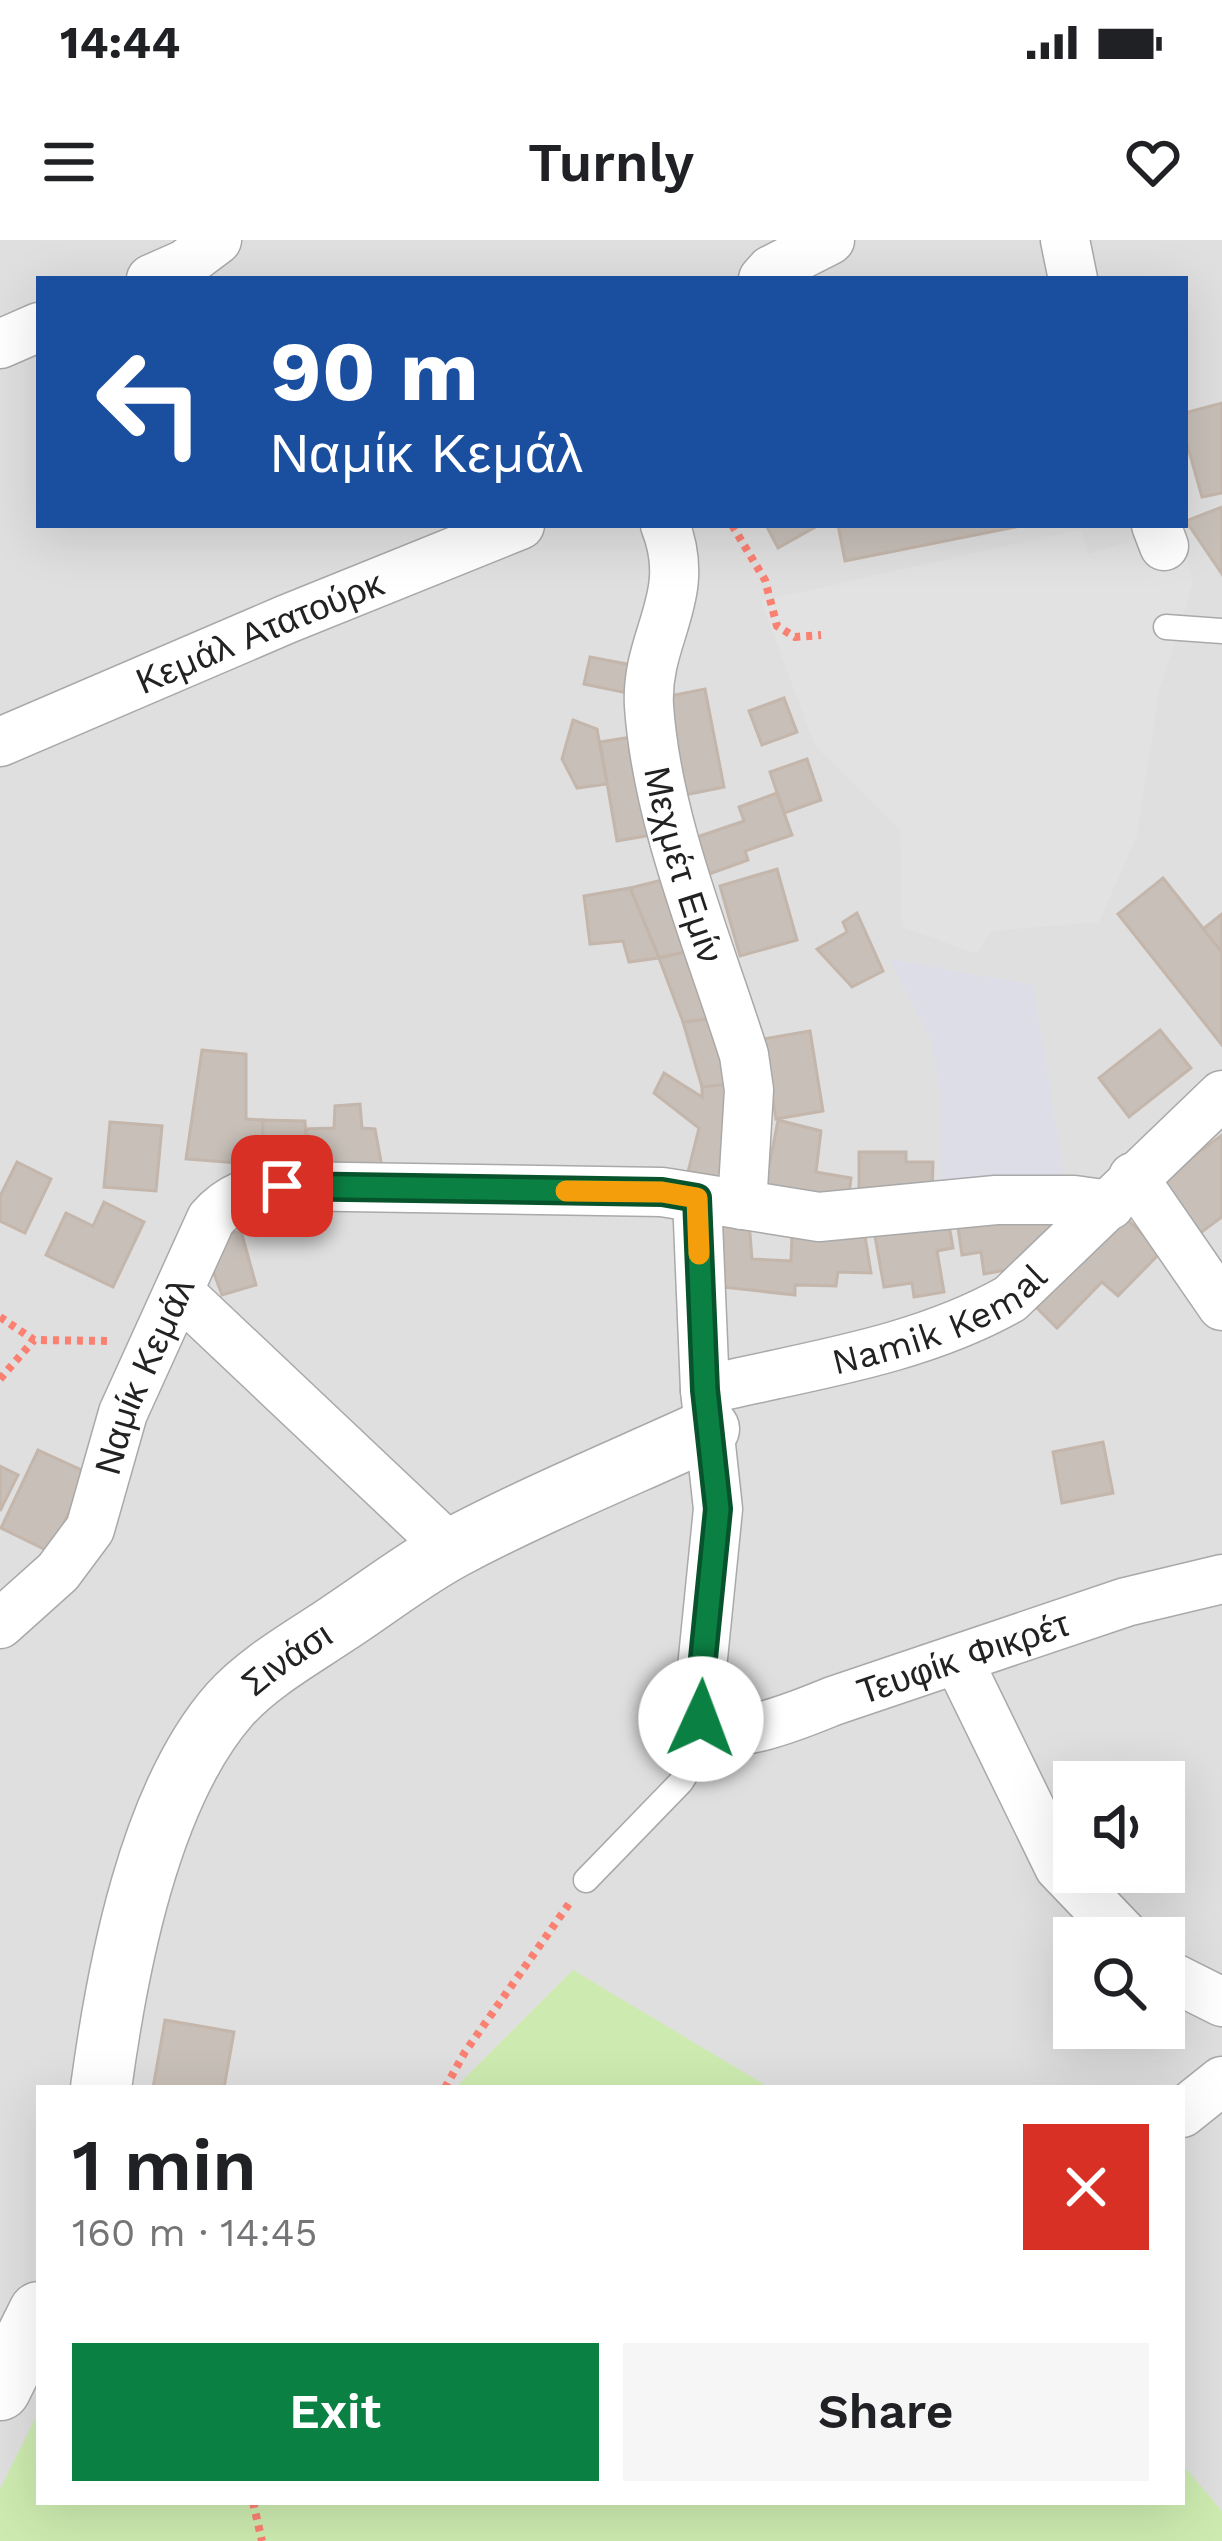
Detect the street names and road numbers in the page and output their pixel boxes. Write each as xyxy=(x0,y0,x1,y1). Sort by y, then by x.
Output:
street label: Κεμάλ Ατατούρκ xyxy=(130,562,391,703)
street label: Μεχμέτ Εμίν xyxy=(635,763,732,969)
street label: Namik Kemal xyxy=(828,1255,1056,1383)
street label: Ναμίκ Κεμάλ xyxy=(87,1272,203,1479)
street label: Τευφίκ Φικρέτ xyxy=(852,1603,1075,1713)
street label: Σινάσι xyxy=(234,1614,340,1705)

